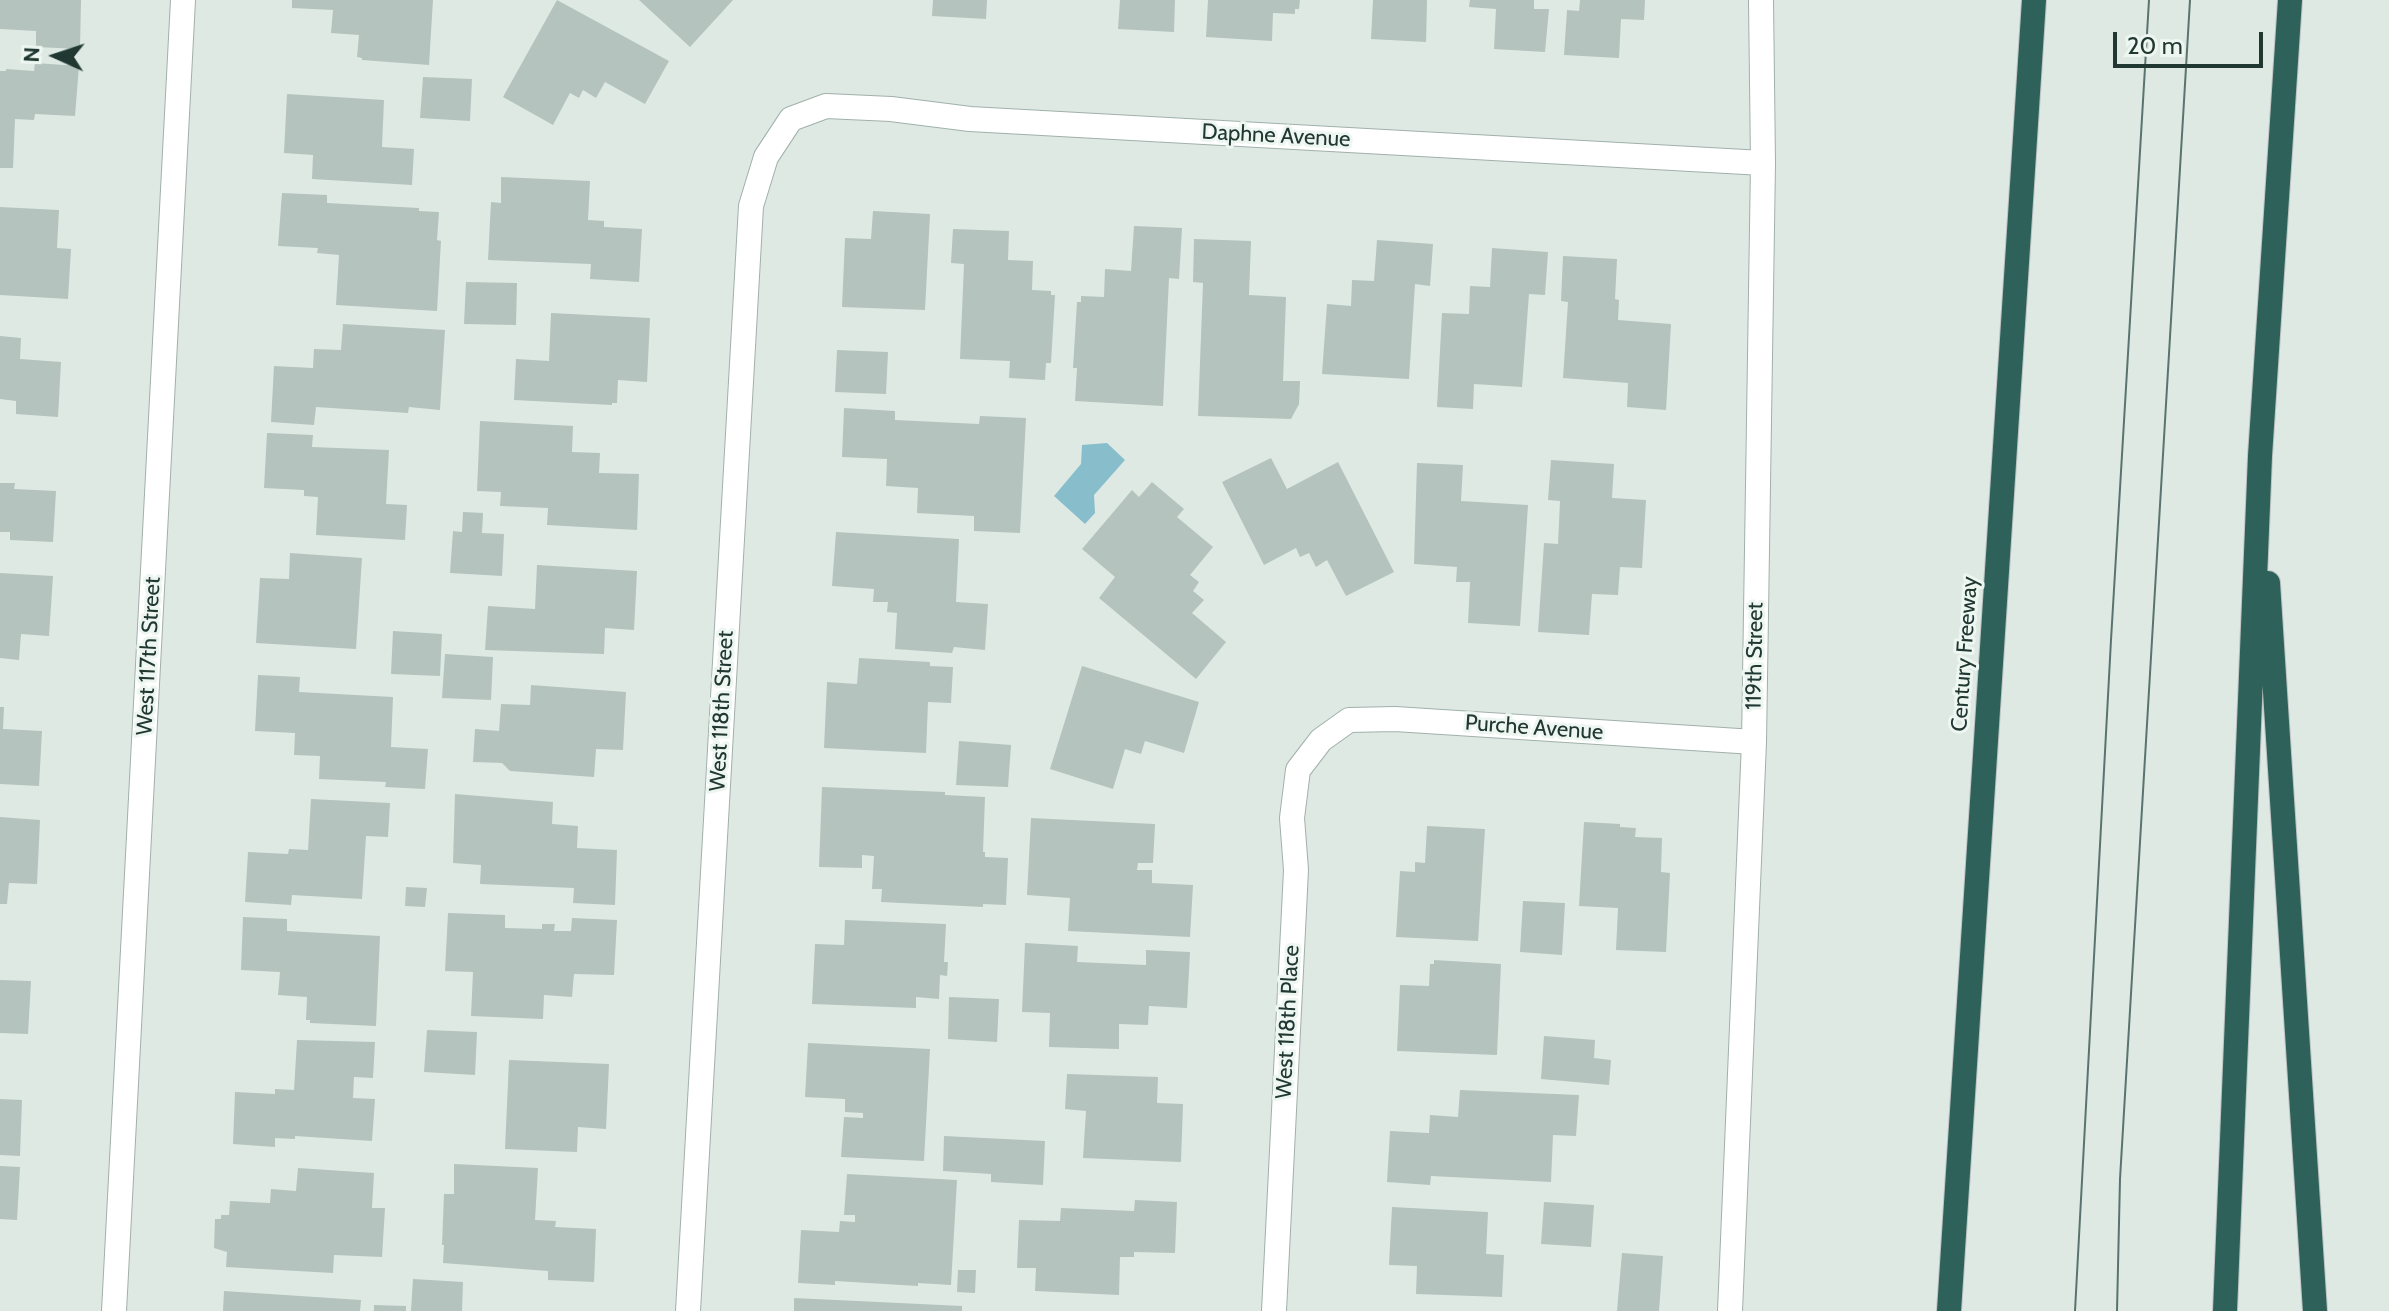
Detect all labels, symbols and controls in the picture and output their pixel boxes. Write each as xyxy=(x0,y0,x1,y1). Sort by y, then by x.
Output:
north arrow xyxy=(16,16,96,96)
scale bar xyxy=(2117,16,2267,66)
text: 20 m xyxy=(2127,31,2183,60)
text: N xyxy=(18,46,45,63)
street label: Daphne Avenue xyxy=(1201,119,1351,153)
street label: West 117th Street xyxy=(132,576,166,736)
street label: Century Freeway xyxy=(1946,576,1984,732)
street label: 119th Street xyxy=(1741,602,1769,710)
street label: West 118th Street xyxy=(705,630,739,792)
street label: Purche Avenue xyxy=(1464,710,1604,746)
street label: West 118th Place xyxy=(1271,944,1305,1100)

